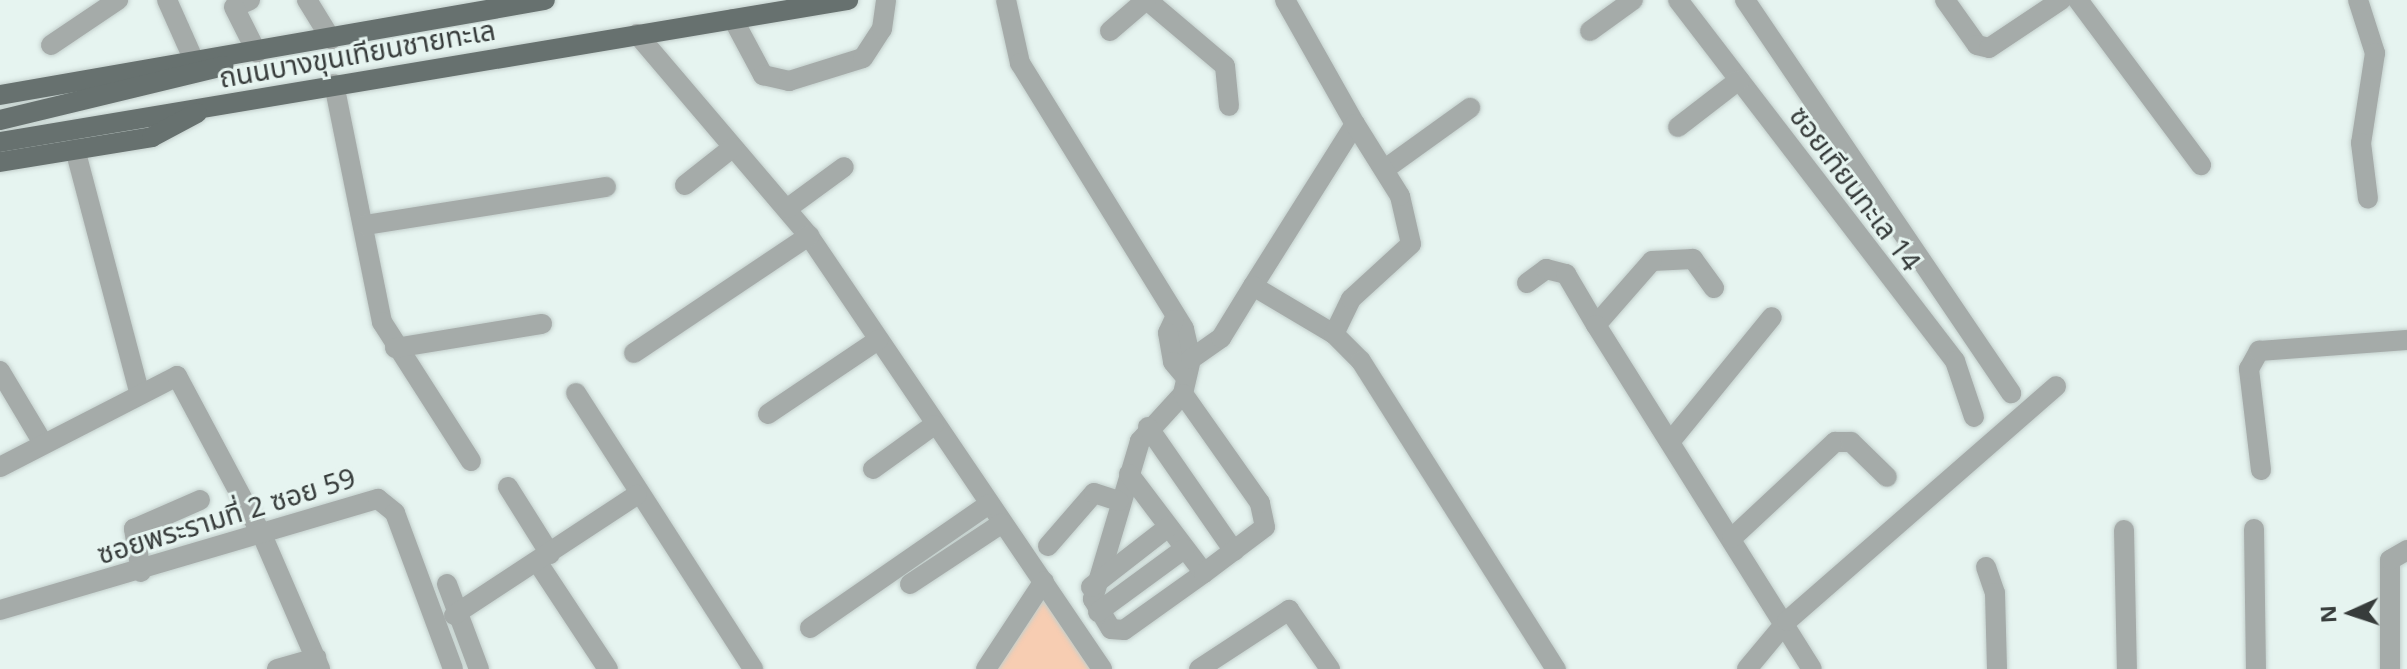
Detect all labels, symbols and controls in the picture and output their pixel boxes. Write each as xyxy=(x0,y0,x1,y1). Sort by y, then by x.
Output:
street label: ถนนบางขุนเทียนชายทะเล xyxy=(216,12,498,94)
street label: ซอยเทียนทะเล 14 xyxy=(1783,99,1929,277)
street label: ซอยพระรามที่ 2 ซอย 59 xyxy=(93,460,359,570)
north arrow xyxy=(2311,573,2391,653)
text: N xyxy=(2312,605,2342,624)

